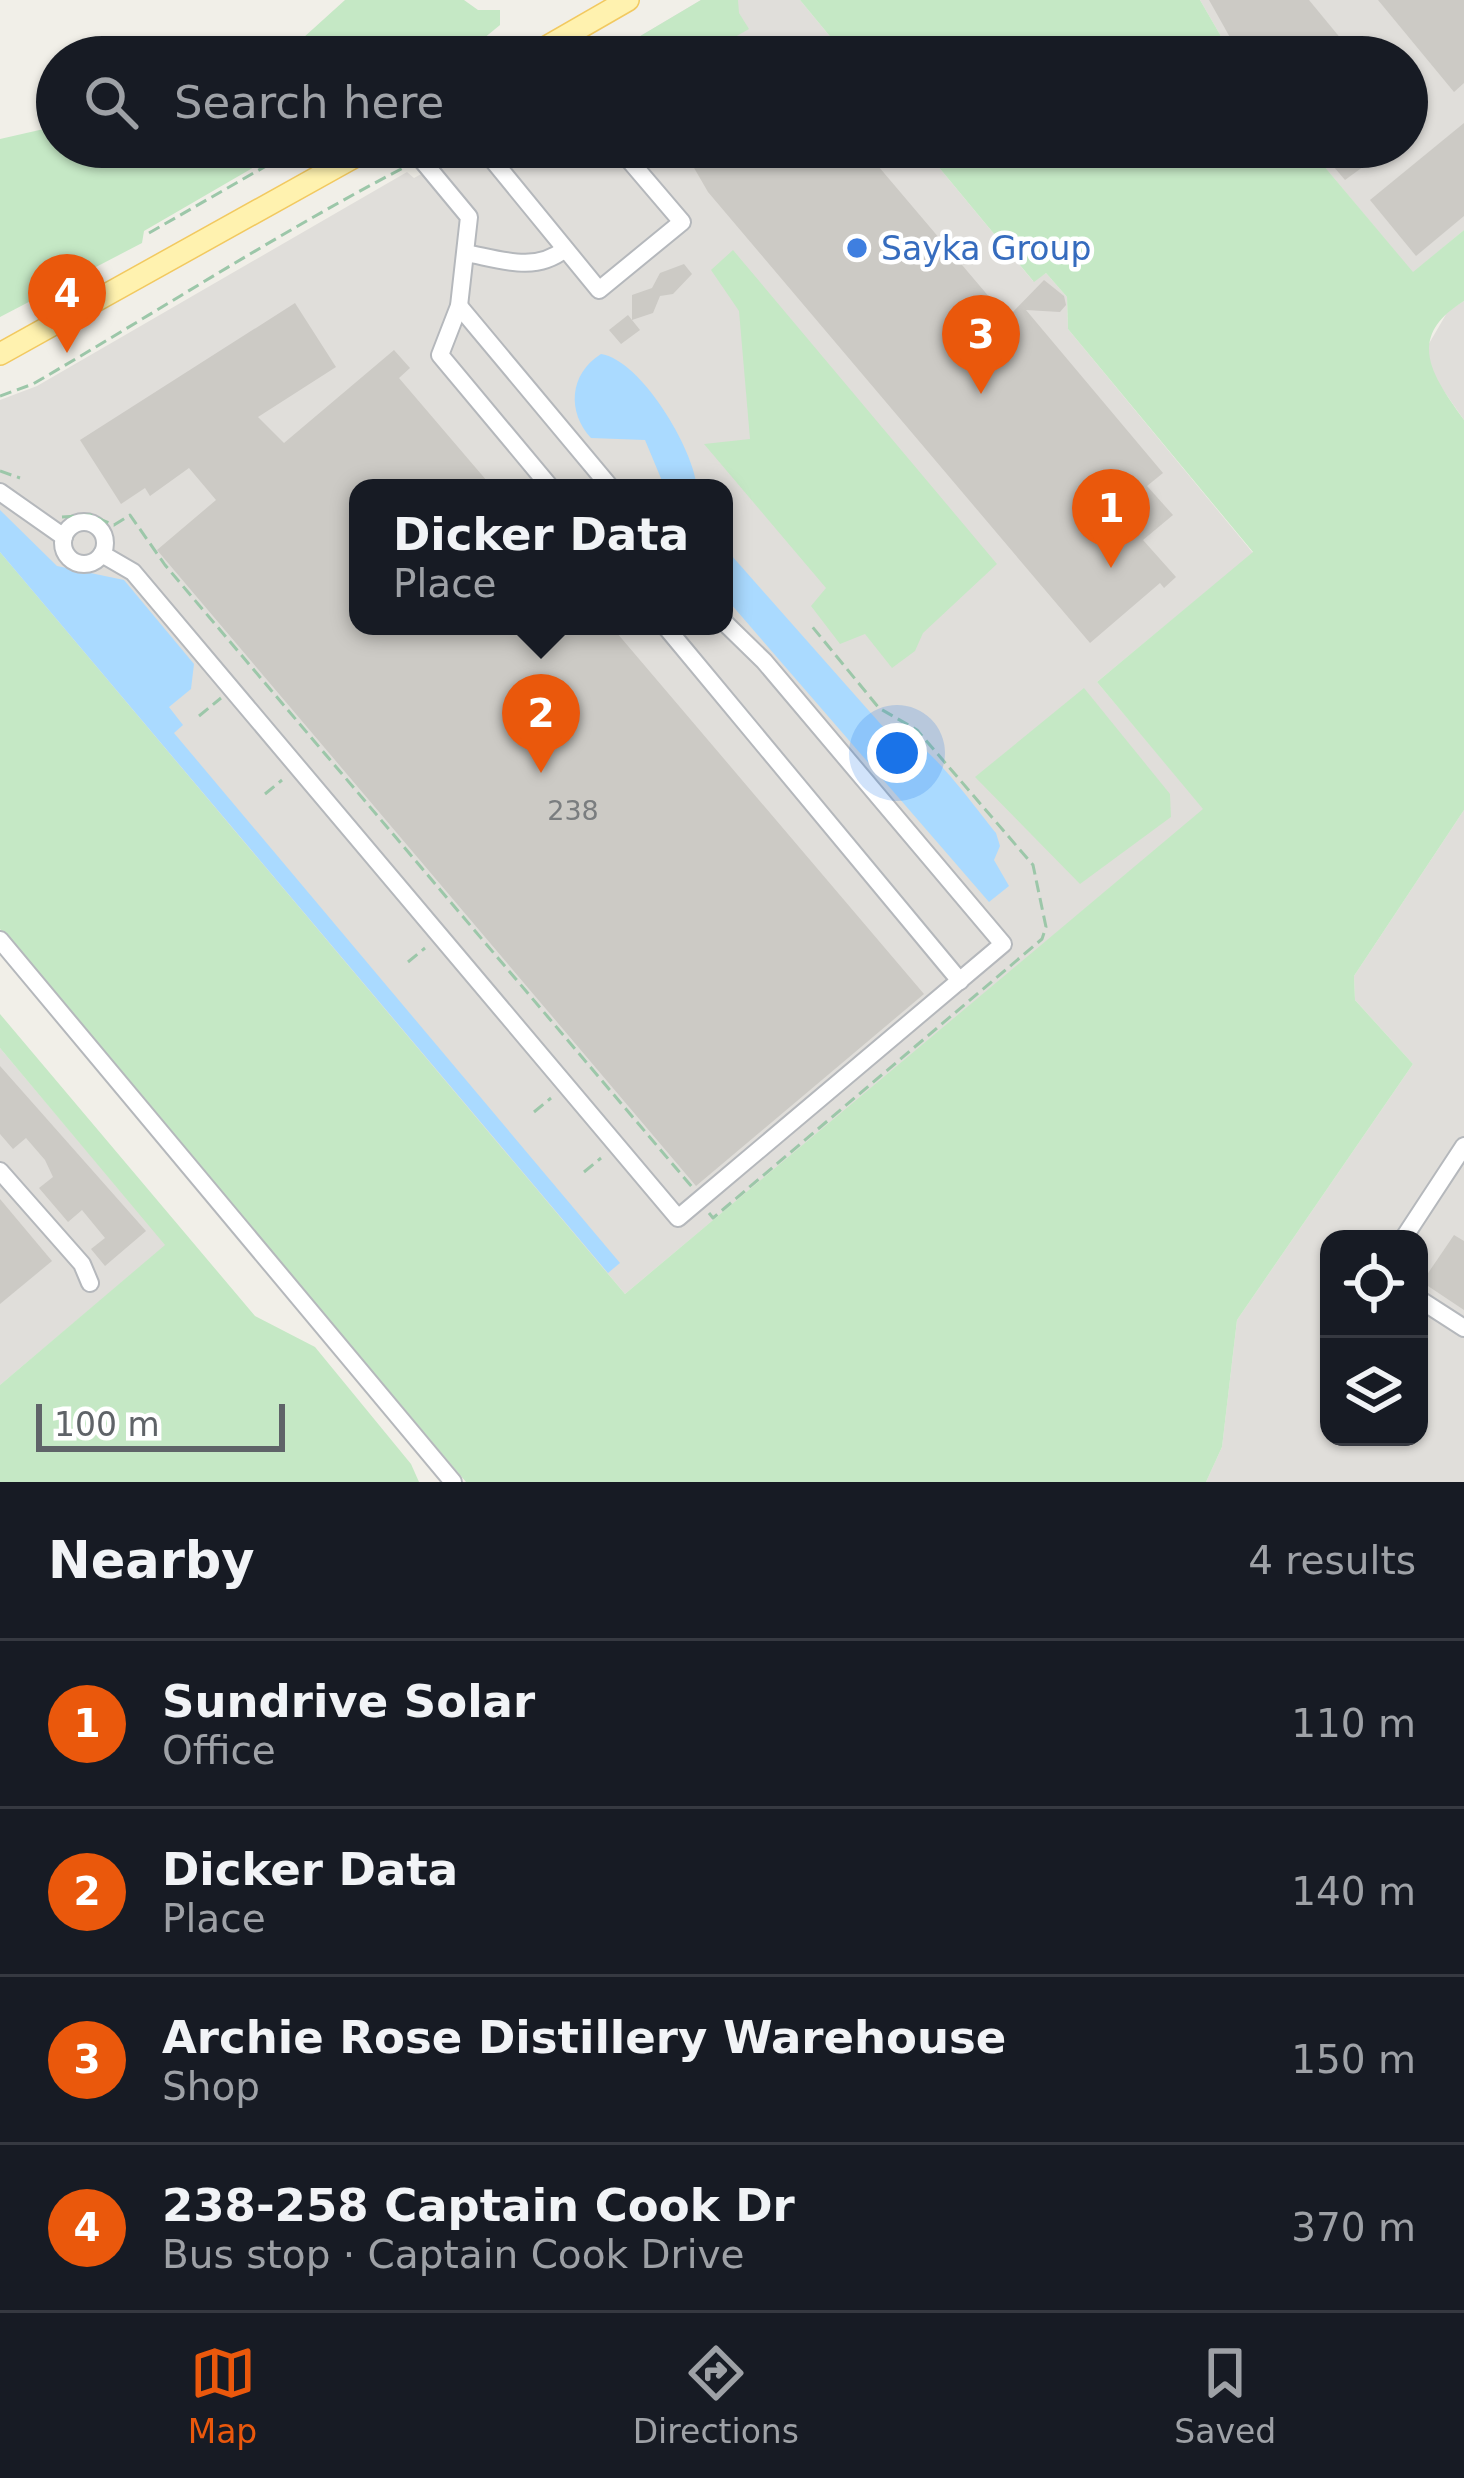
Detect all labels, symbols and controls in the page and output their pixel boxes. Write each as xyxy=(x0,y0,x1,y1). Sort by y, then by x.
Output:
search box xyxy=(36,36,1428,168)
icon: search xyxy=(78,69,144,135)
text: Search here xyxy=(174,76,444,129)
place label: Sayka Group xyxy=(881,229,1091,268)
marker: Sayka Group xyxy=(844,235,870,261)
pin: 4 xyxy=(28,254,106,353)
pin: 3 xyxy=(942,295,1020,394)
pin: 1 xyxy=(1072,469,1150,568)
popup xyxy=(349,479,733,635)
text: Dicker Data xyxy=(393,508,689,561)
text: Place xyxy=(393,561,497,606)
pin: 2 xyxy=(502,674,580,773)
your location xyxy=(867,723,927,783)
house number: 238 xyxy=(547,795,599,826)
map controls xyxy=(1320,1230,1428,1446)
button: locate xyxy=(1320,1230,1428,1338)
button: layers xyxy=(1320,1338,1428,1446)
scale bar xyxy=(36,1398,285,1451)
text: 100 m xyxy=(54,1405,160,1444)
text: Nearby xyxy=(48,1531,255,1590)
text: 4 results xyxy=(1248,1538,1416,1583)
text: Sundrive Solar xyxy=(162,1675,535,1728)
text: 1 xyxy=(73,1701,101,1746)
text: 110 m xyxy=(1291,1701,1416,1746)
text: Office xyxy=(162,1728,276,1773)
text: Dicker Data xyxy=(162,1843,458,1896)
text: 2 xyxy=(73,1869,101,1914)
text: 140 m xyxy=(1291,1869,1416,1914)
text: Place xyxy=(162,1896,266,1941)
text: Archie Rose Distillery Warehouse xyxy=(162,2011,1006,2064)
text: 3 xyxy=(73,2037,101,2082)
text: 150 m xyxy=(1291,2037,1416,2082)
text: Shop xyxy=(162,2064,260,2109)
text: 238-258 Captain Cook Dr xyxy=(162,2179,795,2232)
text: 4 xyxy=(73,2205,101,2250)
text: 370 m xyxy=(1291,2205,1416,2250)
text: Bus stop · Captain Cook Drive xyxy=(162,2232,745,2277)
tab: Map xyxy=(188,2340,257,2451)
tab: Directions xyxy=(633,2340,799,2451)
tab: Saved xyxy=(1174,2340,1276,2451)

